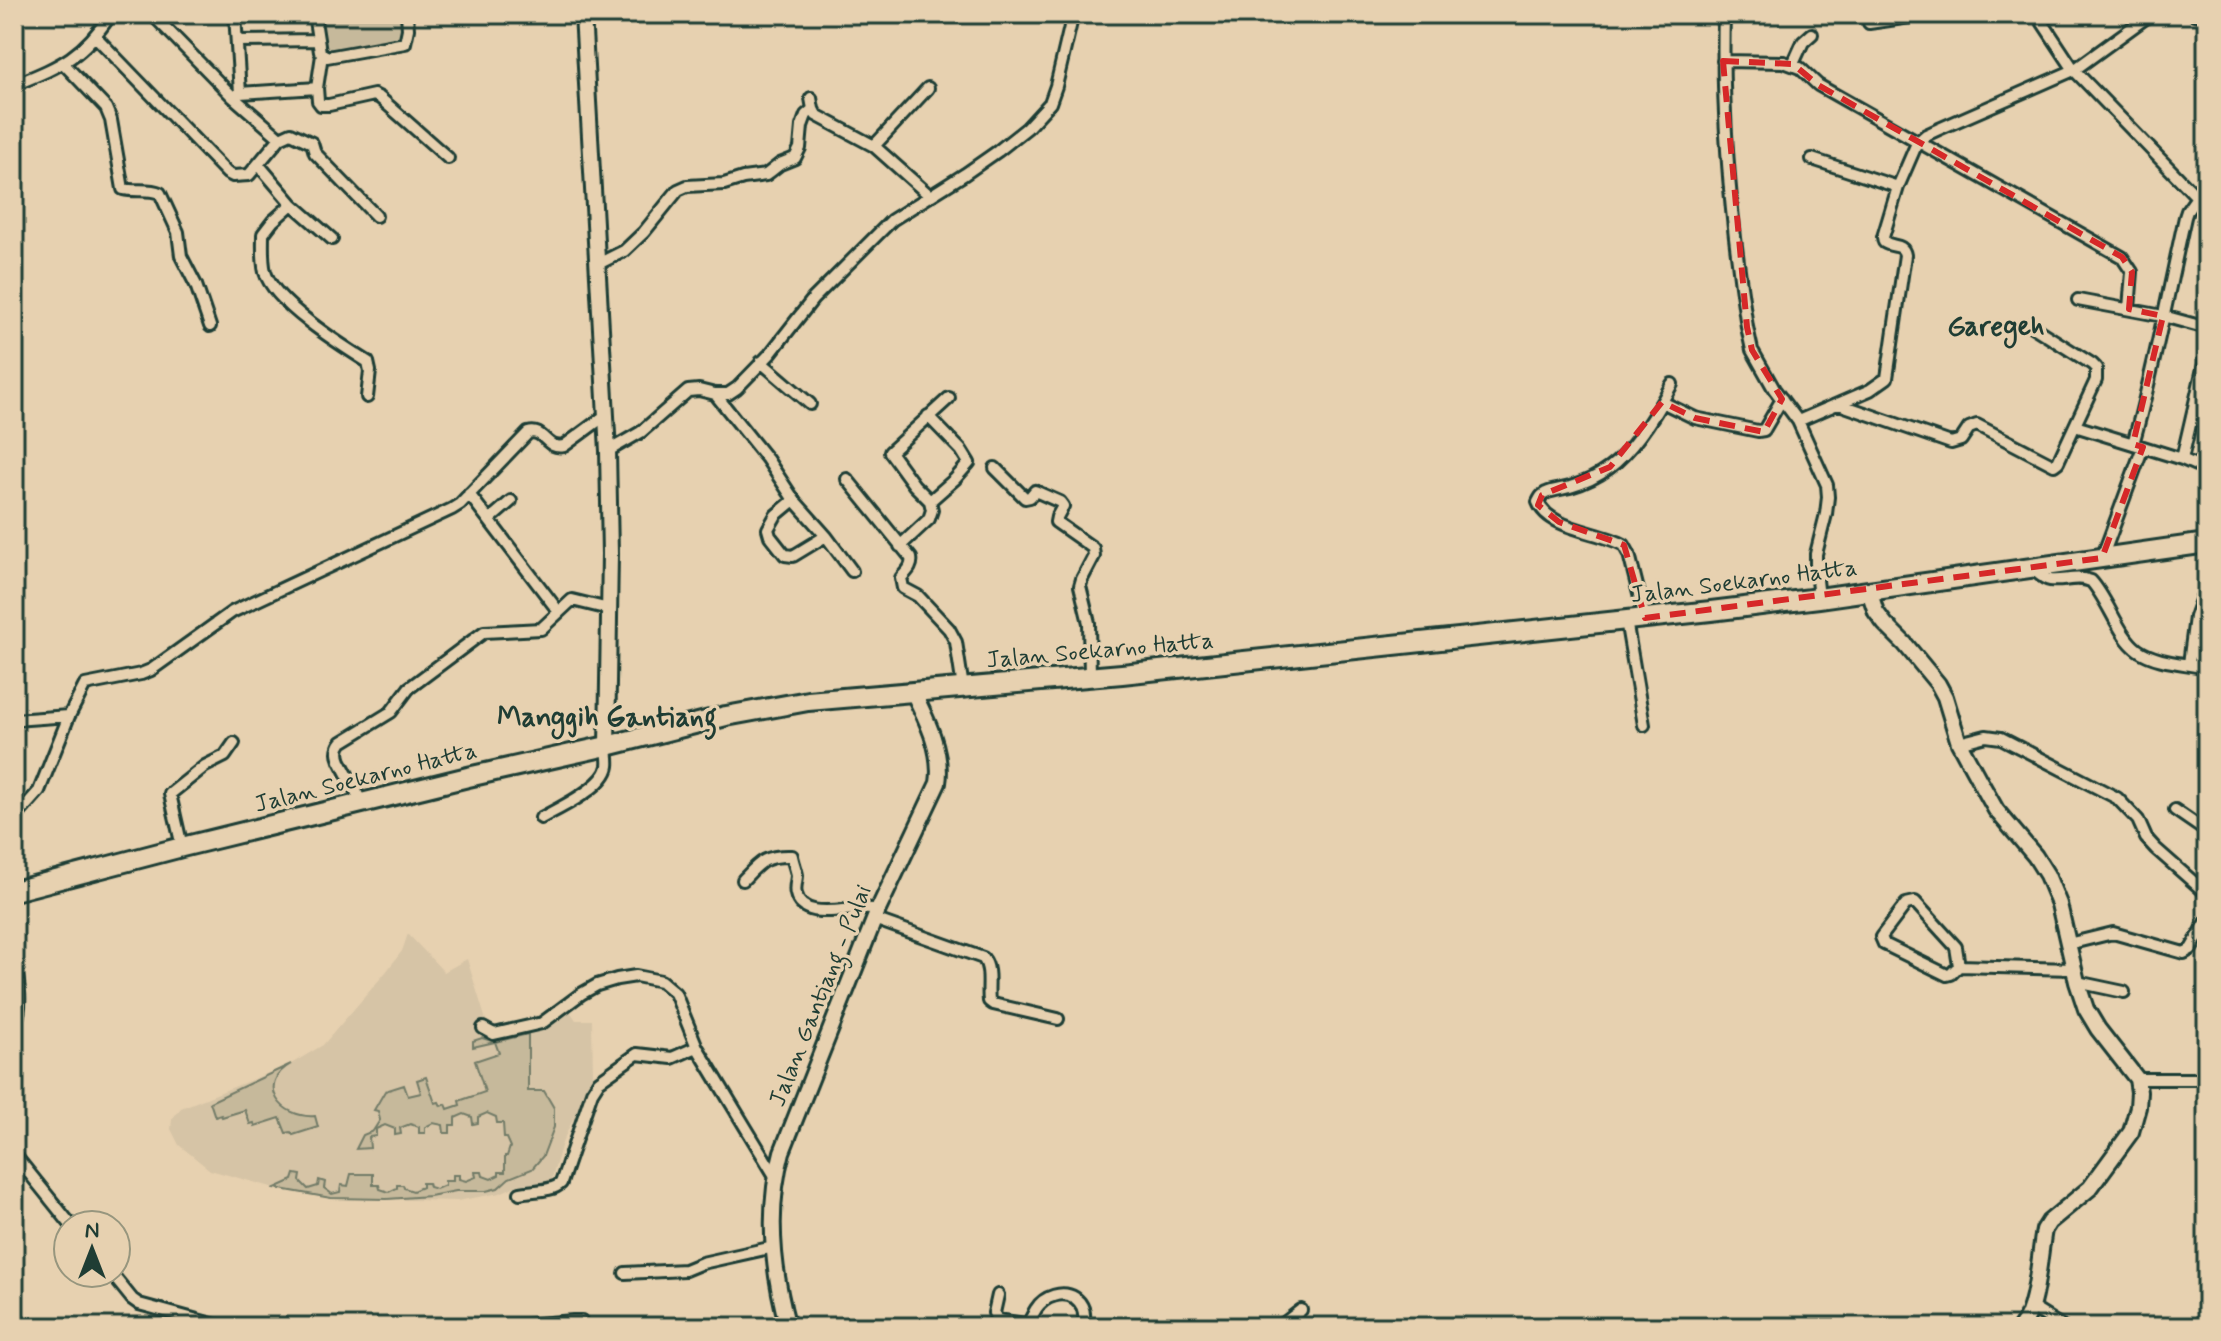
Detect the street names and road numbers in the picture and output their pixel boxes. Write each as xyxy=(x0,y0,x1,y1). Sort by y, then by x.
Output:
street label: Jalan Soekarno Hatta xyxy=(1629,553,1859,611)
street label: Jalan Soekarno Hatta xyxy=(985,626,1215,676)
street label: Jalan Soekarno Hatta xyxy=(252,735,480,821)
street label: Jalan Gantiang - Pulai xyxy=(762,881,882,1113)

